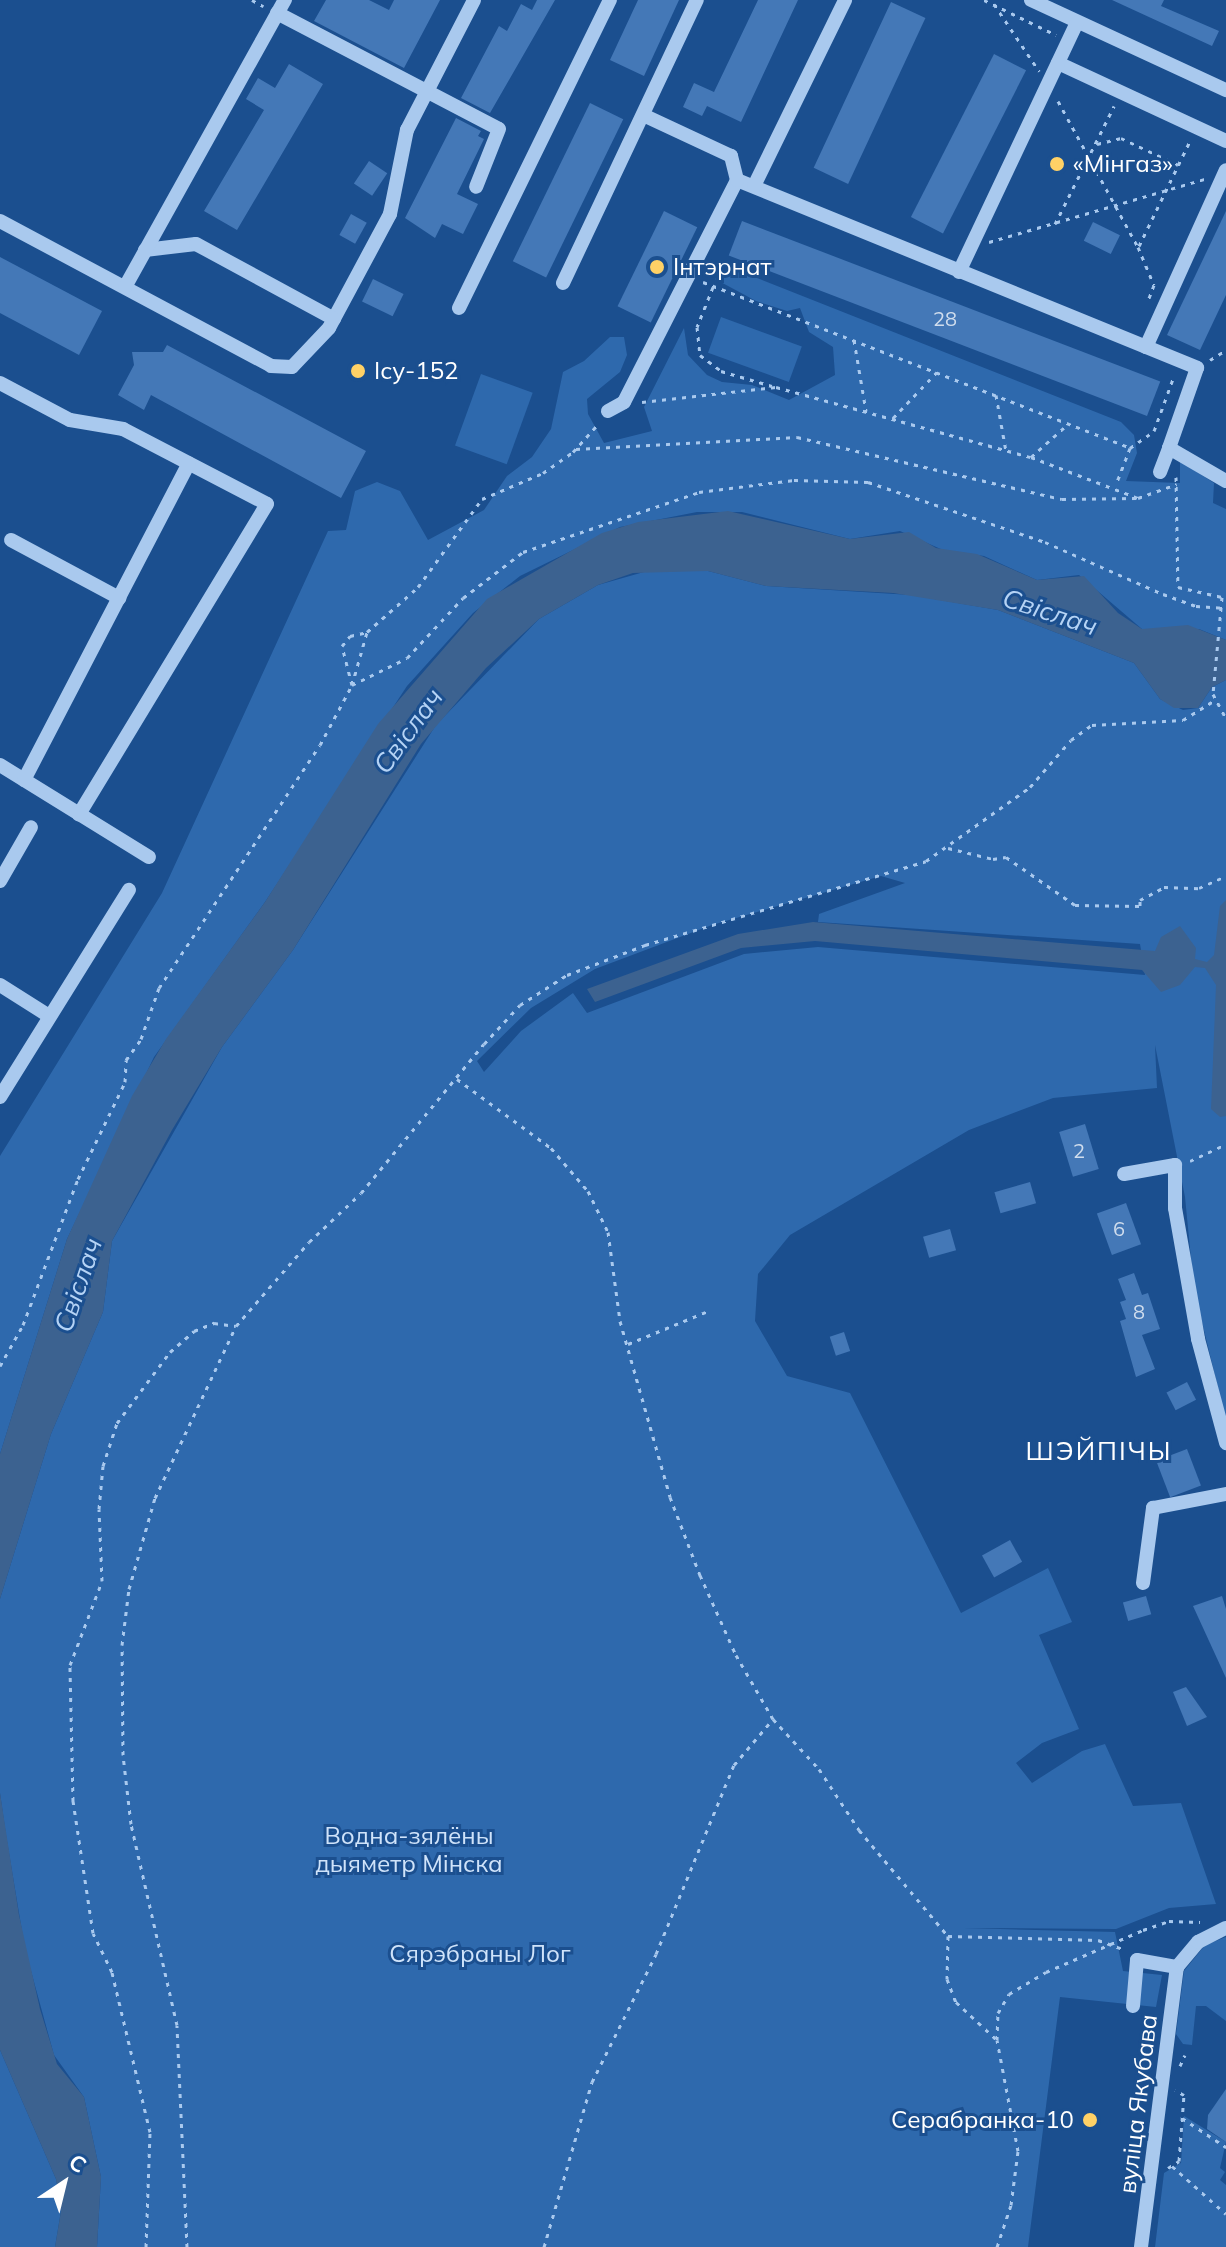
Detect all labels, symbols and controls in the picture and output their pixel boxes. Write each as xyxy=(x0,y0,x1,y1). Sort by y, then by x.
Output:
place label: «Мінгаз» xyxy=(1073,150,1173,178)
marker: «Мінгаз» xyxy=(1048,155,1066,173)
place label: Інтэрнат xyxy=(673,253,772,281)
marker: Інтэрнат xyxy=(648,258,666,276)
house number: 28 xyxy=(933,306,957,330)
place label: Ісу-152 xyxy=(374,357,458,385)
marker: Ісу-152 xyxy=(349,362,367,380)
water label: Свіслач xyxy=(999,582,1101,642)
water label: Свіслач xyxy=(367,682,449,780)
house number: 2 xyxy=(1073,1138,1085,1162)
house number: 6 xyxy=(1113,1216,1125,1240)
water label: Свіслач xyxy=(47,1234,109,1336)
house number: 8 xyxy=(1133,1299,1145,1323)
district label: ШЭЙПІЧЫ xyxy=(1026,1435,1172,1467)
park label: Водна-зялёны дыяметр Мінска xyxy=(315,1822,503,1878)
park label: Сярэбраны Лог xyxy=(389,1940,571,1968)
street label: вуліца Якубава xyxy=(1113,2013,1163,2195)
place label: Серабранка-10 xyxy=(891,2106,1074,2134)
marker: Серабранка-10 xyxy=(1081,2111,1099,2129)
north arrow xyxy=(24,2143,104,2223)
text: С xyxy=(64,2148,92,2179)

